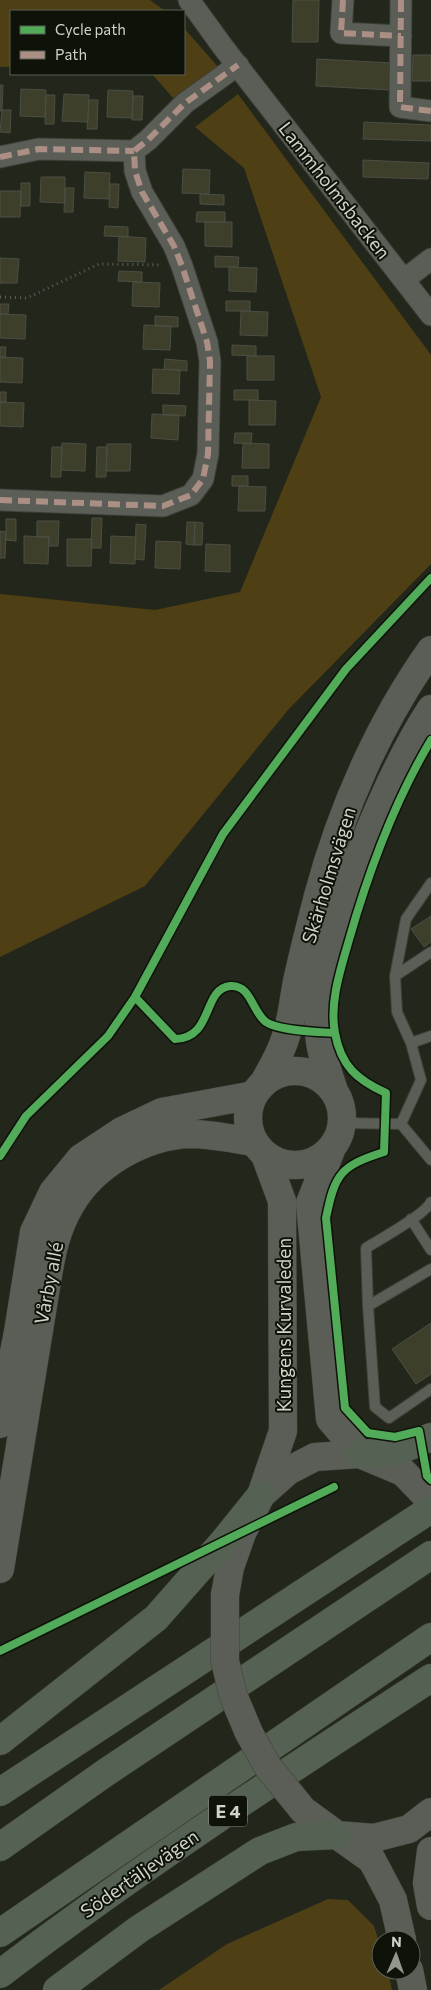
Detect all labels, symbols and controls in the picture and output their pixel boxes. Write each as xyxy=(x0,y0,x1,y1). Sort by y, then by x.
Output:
legend xyxy=(10,10,185,75)
text: Cycle path xyxy=(55,20,126,38)
text: Path xyxy=(55,45,87,63)
street label: Lammholmsbacken xyxy=(274,117,396,263)
street label: Skärholmsvägen xyxy=(296,804,360,946)
street label: Kungens Kurvaleden xyxy=(272,1238,295,1412)
street label: Vårby allé xyxy=(29,1240,67,1326)
road number: E 4 xyxy=(209,1795,247,1826)
street label: Södertäljevägen xyxy=(76,1824,202,1922)
north arrow xyxy=(371,1930,421,1980)
text: N xyxy=(391,1933,402,1950)

